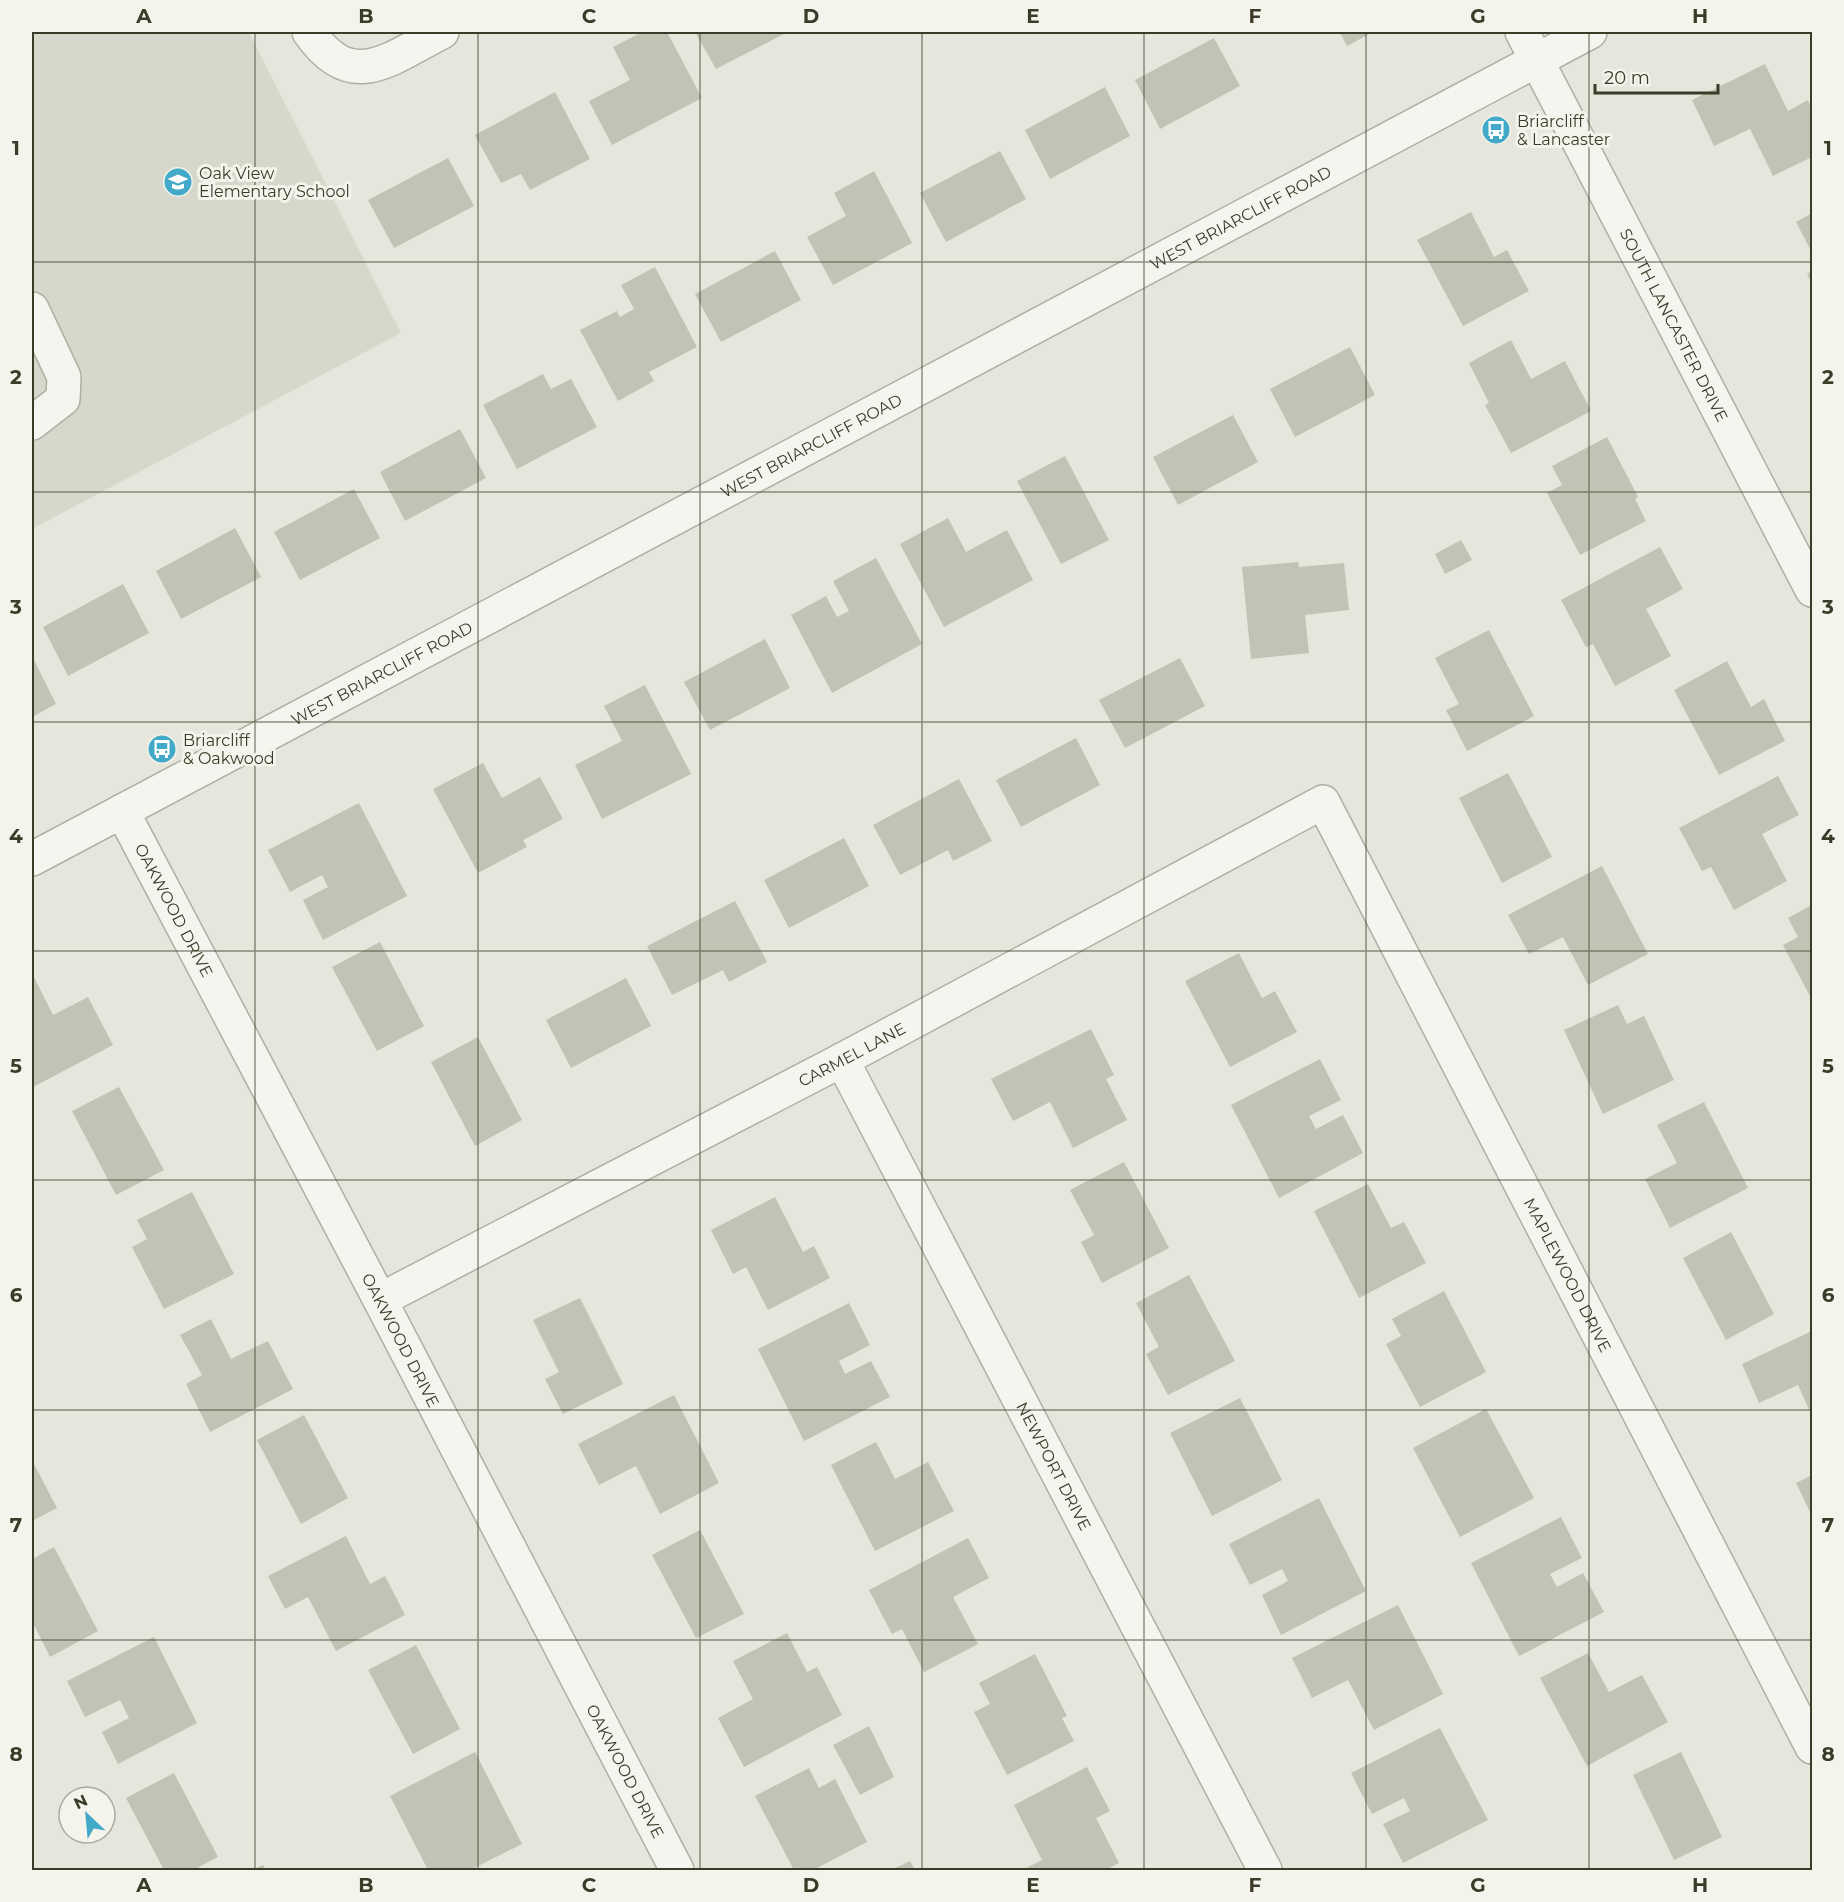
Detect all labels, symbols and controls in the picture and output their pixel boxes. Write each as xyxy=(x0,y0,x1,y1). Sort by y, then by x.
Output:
text: A xyxy=(135,4,152,28)
text: B xyxy=(358,4,374,28)
text: C xyxy=(582,4,597,28)
text: D xyxy=(803,4,819,28)
text: E xyxy=(1026,4,1040,28)
text: F xyxy=(1249,4,1262,28)
text: G xyxy=(1470,4,1486,28)
text: H xyxy=(1692,4,1708,28)
scale bar xyxy=(1595,57,1718,95)
text: 20 m xyxy=(1604,67,1650,89)
place label: Briarcliff & Lancaster xyxy=(1517,112,1610,149)
bus stop icon: Briarcliff & Lancaster xyxy=(1480,114,1512,146)
text: 1 xyxy=(12,136,20,160)
text: 1 xyxy=(1824,136,1832,160)
street label: WEST BRIARCLIFF ROAD xyxy=(1147,162,1334,274)
place label: Oak View Elementary School xyxy=(199,164,350,201)
school or university icon: Oak View Elementary School xyxy=(162,166,194,198)
street label: SOUTH LANCASTER DRIVE xyxy=(1616,225,1732,425)
text: 2 xyxy=(10,365,22,389)
text: 2 xyxy=(1822,365,1834,389)
street label: WEST BRIARCLIFF ROAD xyxy=(717,390,905,502)
text: 3 xyxy=(9,595,22,619)
text: 3 xyxy=(1821,595,1834,619)
street label: WEST BRIARCLIFF ROAD xyxy=(288,618,476,730)
place label: Briarcliff & Oakwood xyxy=(183,731,275,768)
bus stop icon: Briarcliff & Oakwood xyxy=(146,733,178,765)
text: 4 xyxy=(9,824,23,848)
text: 4 xyxy=(1821,824,1835,848)
street label: OAKWOOD DRIVE xyxy=(131,840,217,980)
street label: CARMEL LANE xyxy=(795,1019,909,1091)
text: 5 xyxy=(10,1054,22,1078)
text: 5 xyxy=(1822,1054,1834,1078)
street label: MAPLEWOOD DRIVE xyxy=(1520,1195,1615,1355)
street label: OAKWOOD DRIVE xyxy=(358,1270,443,1410)
text: 6 xyxy=(10,1283,23,1307)
text: 6 xyxy=(1822,1283,1835,1307)
street label: NEWPORT DRIVE xyxy=(1012,1399,1095,1533)
text: 7 xyxy=(10,1513,22,1537)
text: 7 xyxy=(1822,1513,1834,1537)
street label: OAKWOOD DRIVE xyxy=(582,1701,668,1841)
text: 8 xyxy=(9,1742,23,1766)
text: 8 xyxy=(1821,1742,1835,1766)
north arrow xyxy=(57,1785,117,1845)
text: N xyxy=(71,1791,91,1813)
text: A xyxy=(135,1873,152,1897)
text: B xyxy=(358,1873,374,1897)
text: C xyxy=(582,1873,597,1897)
text: D xyxy=(803,1873,819,1897)
text: E xyxy=(1026,1873,1040,1897)
text: F xyxy=(1249,1873,1262,1897)
text: G xyxy=(1470,1873,1486,1897)
text: H xyxy=(1692,1873,1708,1897)

